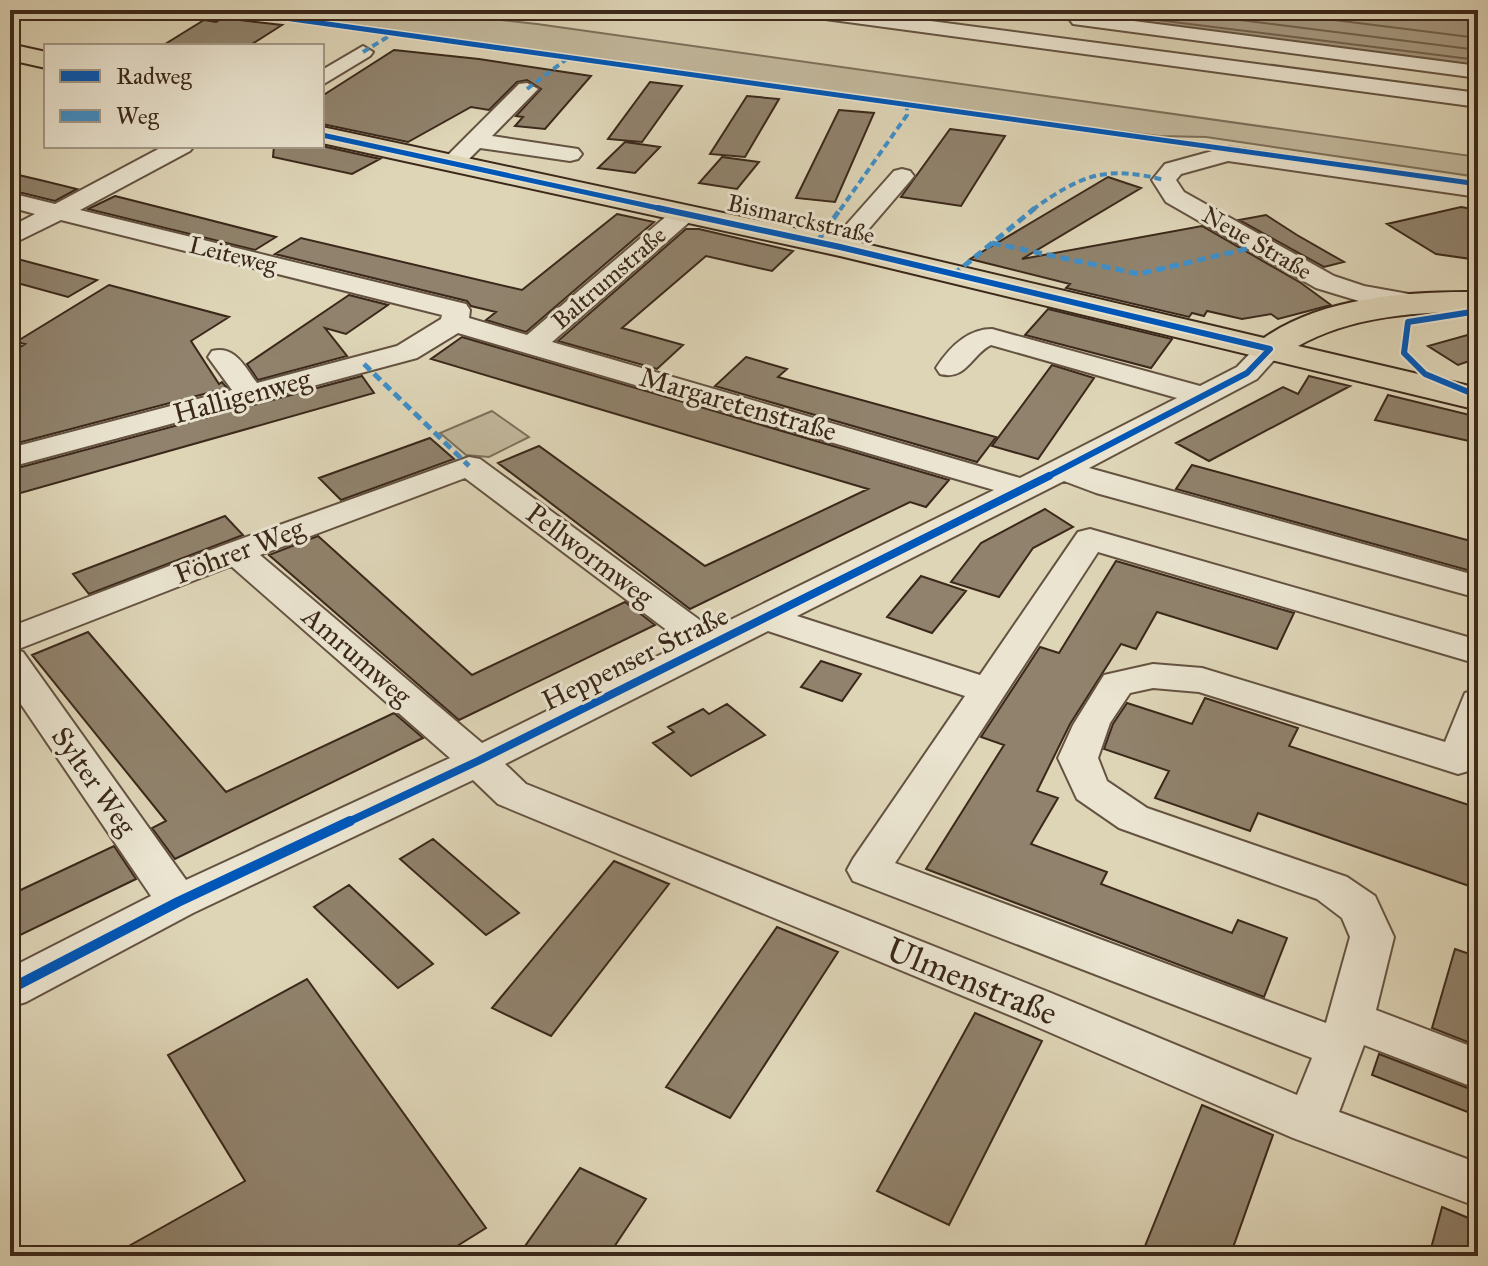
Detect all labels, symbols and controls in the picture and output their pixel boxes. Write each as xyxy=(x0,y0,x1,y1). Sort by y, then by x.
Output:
legend xyxy=(44,44,324,148)
text: Radweg xyxy=(116,61,192,91)
text: Weg xyxy=(116,101,160,131)
street label: Bismarckstraße xyxy=(724,187,878,251)
street label: Neue Straße xyxy=(1197,200,1317,286)
street label: Baltrumstraße xyxy=(546,220,672,336)
street label: Leiteweg xyxy=(186,230,281,281)
street label: Margaretenstraße xyxy=(635,359,841,449)
street label: Halligenweg xyxy=(169,361,316,431)
street label: Pellwormweg xyxy=(519,496,661,615)
street label: Föhrer Weg xyxy=(169,510,310,592)
street label: Amrumweg xyxy=(294,598,420,714)
street label: Heppenser Straße xyxy=(536,598,734,718)
street label: Sylter Weg xyxy=(44,720,145,843)
street label: Ulmenstraße xyxy=(881,928,1063,1034)

